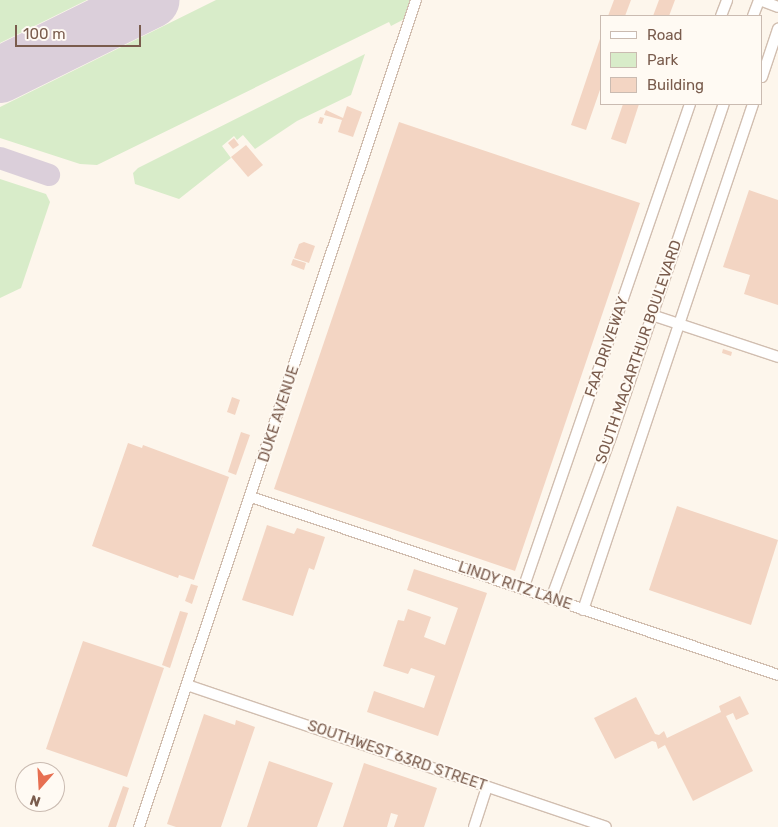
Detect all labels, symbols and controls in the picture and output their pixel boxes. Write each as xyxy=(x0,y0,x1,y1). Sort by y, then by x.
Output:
scale bar xyxy=(18,15,144,47)
legend xyxy=(600,15,763,105)
text: 100 m xyxy=(23,25,65,43)
text: Road xyxy=(647,26,683,44)
text: Park xyxy=(647,51,678,69)
text: Building xyxy=(647,76,704,94)
street label: SOUTH MACARTHUR BOULEVARD xyxy=(592,238,686,466)
street label: FAA DRIVEWAY xyxy=(581,294,633,400)
street label: DUKE AVENUE xyxy=(255,363,303,465)
street label: LINDY RITZ LANE xyxy=(456,558,574,614)
street label: SOUTHWEST 63RD STREET xyxy=(305,717,489,795)
north arrow xyxy=(15,762,65,812)
text: N xyxy=(28,791,43,810)

